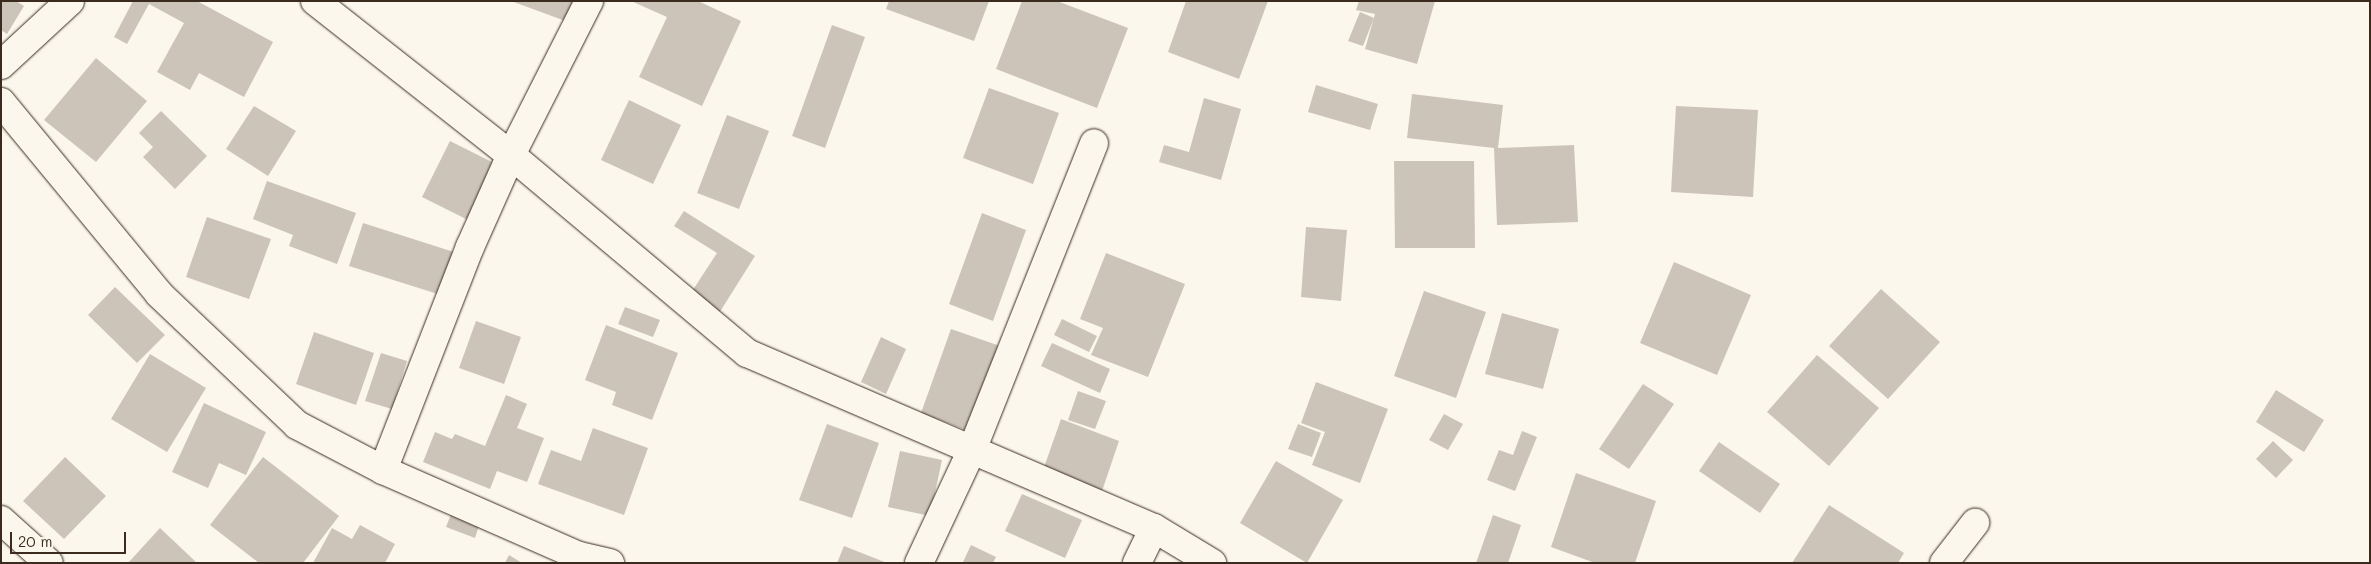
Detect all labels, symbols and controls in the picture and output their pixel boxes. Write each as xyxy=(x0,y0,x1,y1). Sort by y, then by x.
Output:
scale bar xyxy=(12,522,129,554)
text: 20 m xyxy=(18,531,52,551)

